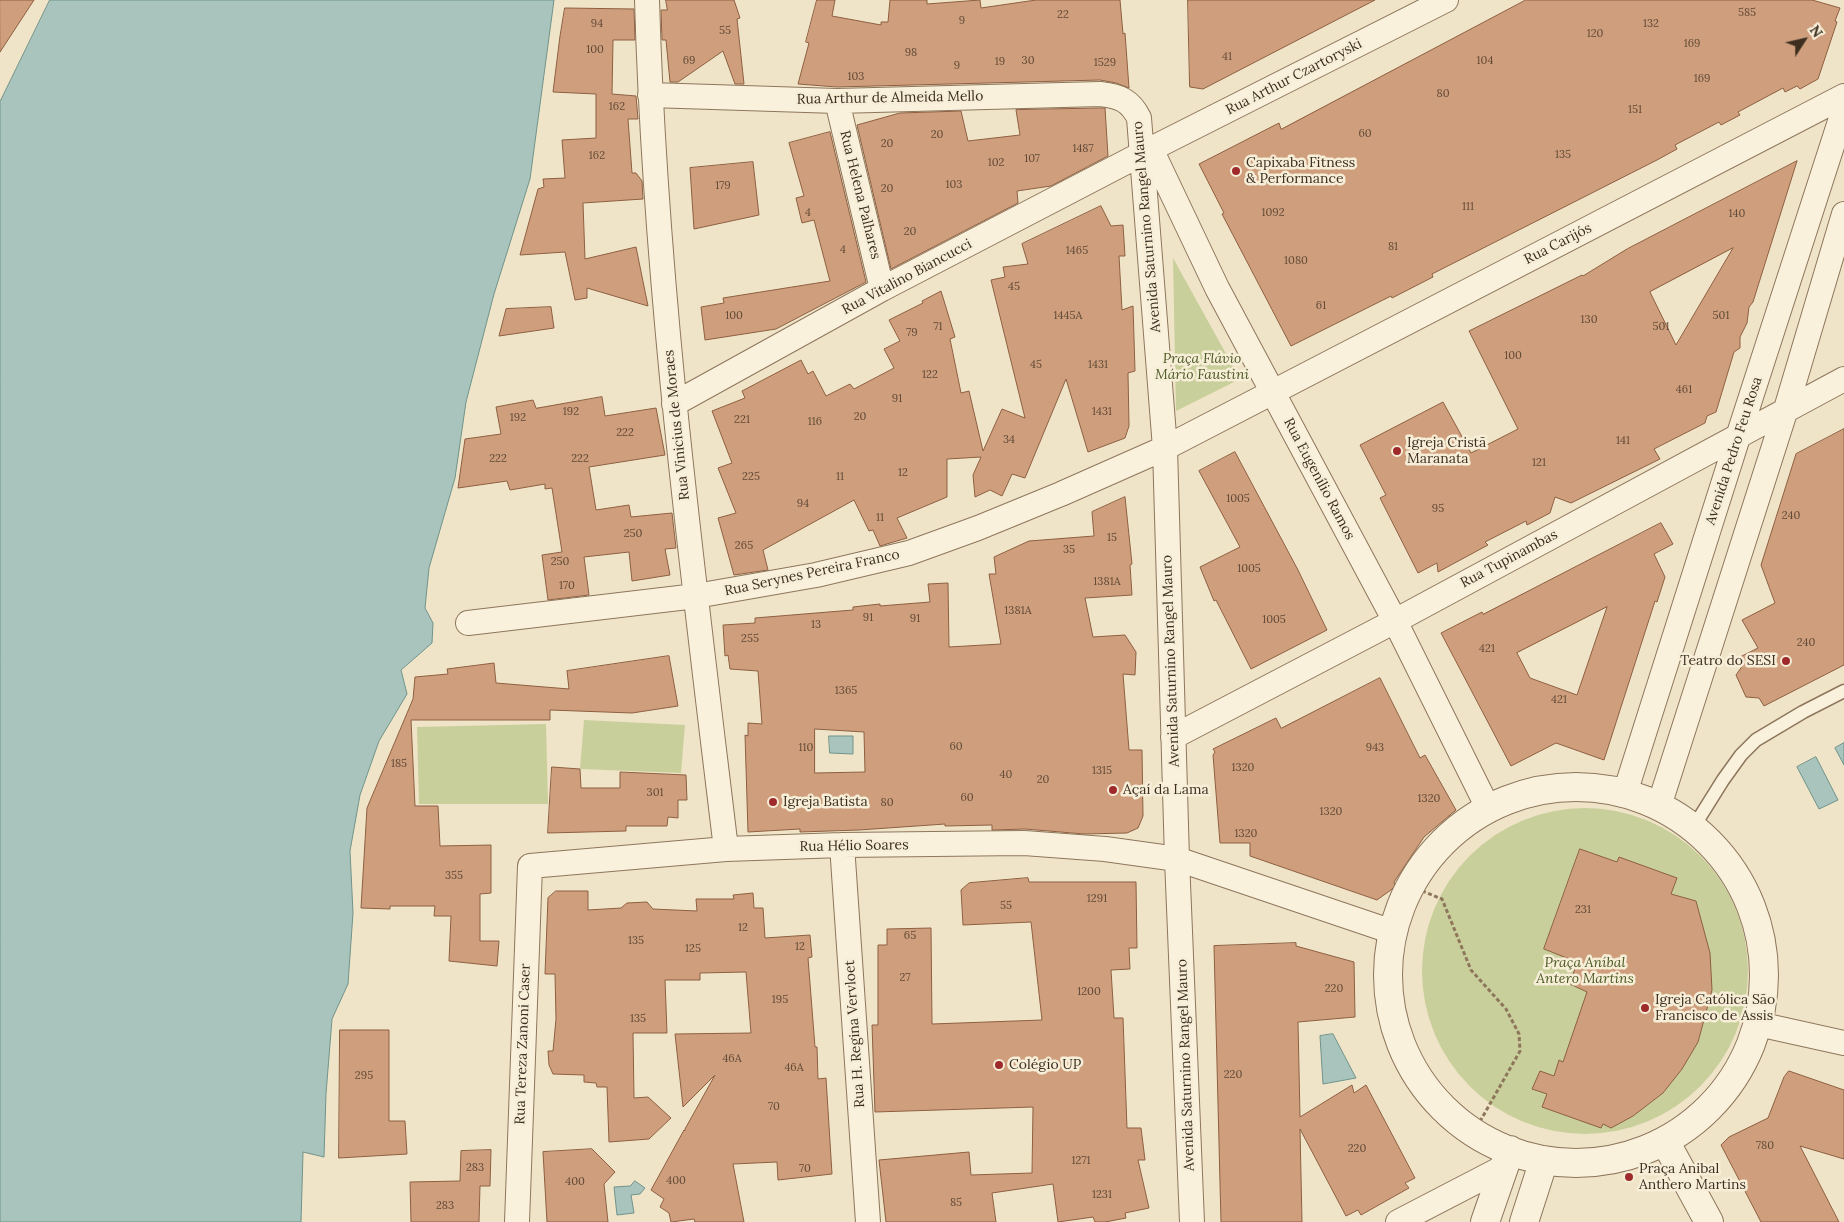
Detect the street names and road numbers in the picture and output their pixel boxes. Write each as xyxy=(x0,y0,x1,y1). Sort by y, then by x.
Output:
street label: Rua Arthur Czartoryski xyxy=(1223,35,1365,119)
street label: Rua Arthur de Almeida Mello xyxy=(797,88,983,108)
street label: Avenida Saturnino Rangel Mauro xyxy=(1129,121,1165,333)
street label: Rua Helena Palhares xyxy=(836,129,884,261)
street label: Rua Carijós xyxy=(1521,220,1595,268)
street label: Rua Vitalino Biancucci xyxy=(839,236,975,318)
street label: Rua Vinicius de Moraes xyxy=(661,349,693,501)
street label: Avenida Pedro Feu Rosa xyxy=(1702,375,1766,527)
street label: Rua Eugenílio Ramos xyxy=(1280,415,1358,543)
street label: Rua Tupinambas xyxy=(1458,526,1560,592)
street label: Rua Serynes Pereira Franco xyxy=(723,546,901,600)
street label: Avenida Saturnino Rangel Mauro xyxy=(1159,555,1183,767)
street label: Rua Hélio Soares xyxy=(799,837,909,855)
street label: Avenida Saturnino Rangel Mauro xyxy=(1174,959,1198,1171)
street label: Rua H. Regina Vervloet xyxy=(841,960,869,1108)
street label: Rua Tereza Zanoni Caser xyxy=(512,963,534,1125)

